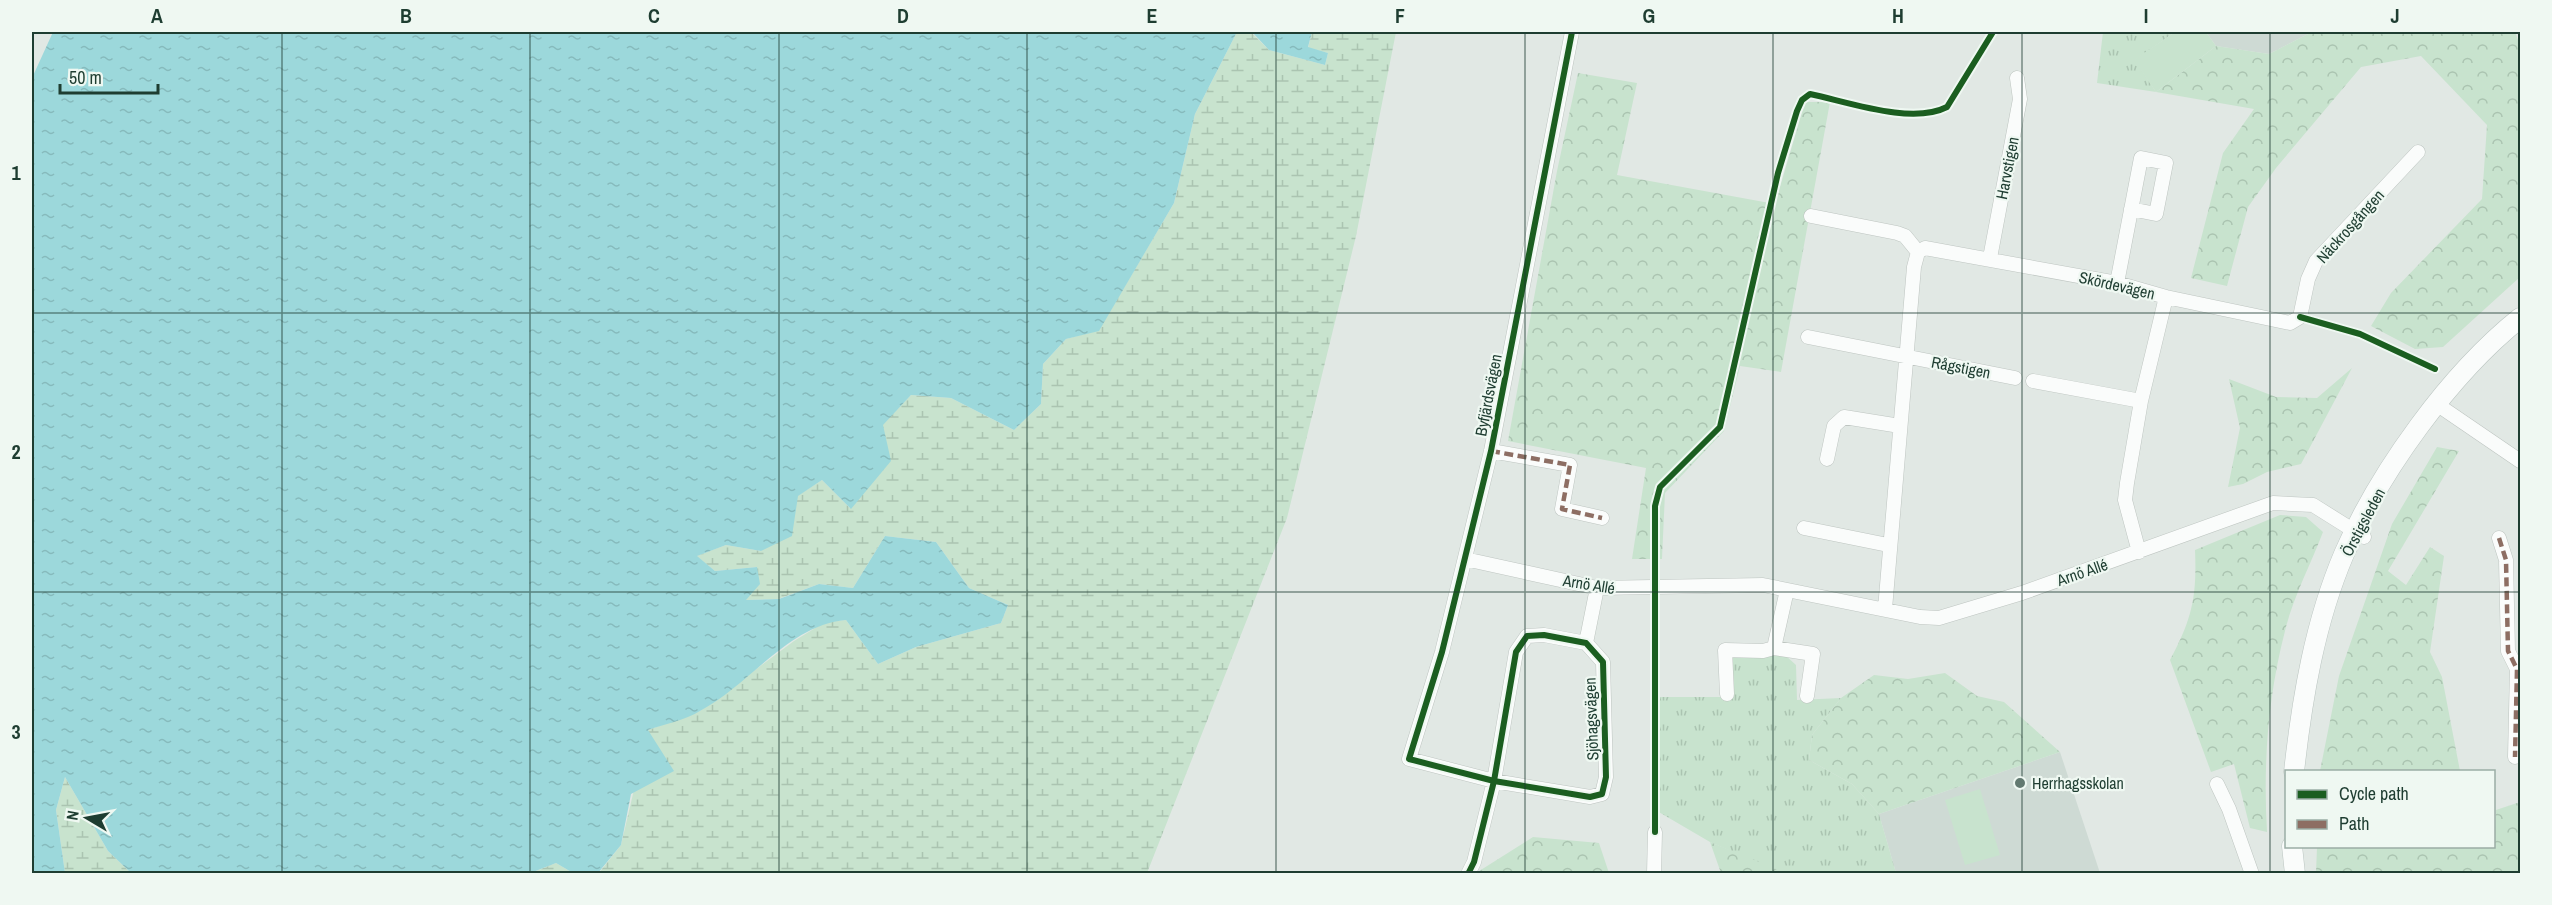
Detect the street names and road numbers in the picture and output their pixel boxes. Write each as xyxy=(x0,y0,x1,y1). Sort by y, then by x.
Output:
street label: Harvstigen xyxy=(1990,135,2024,201)
street label: Näckrosgången xyxy=(2311,184,2389,268)
street label: Skördevägen xyxy=(2077,266,2157,304)
street label: Rågstigen xyxy=(1930,350,1992,384)
street label: Byfjärdsvägen xyxy=(1469,352,1507,438)
street label: Örstigsleden xyxy=(2336,484,2390,560)
street label: Arnö Allé xyxy=(2053,553,2110,591)
street label: Arnö Allé xyxy=(1560,569,1617,599)
street label: Sjöhagsvägen xyxy=(1579,677,1603,761)

